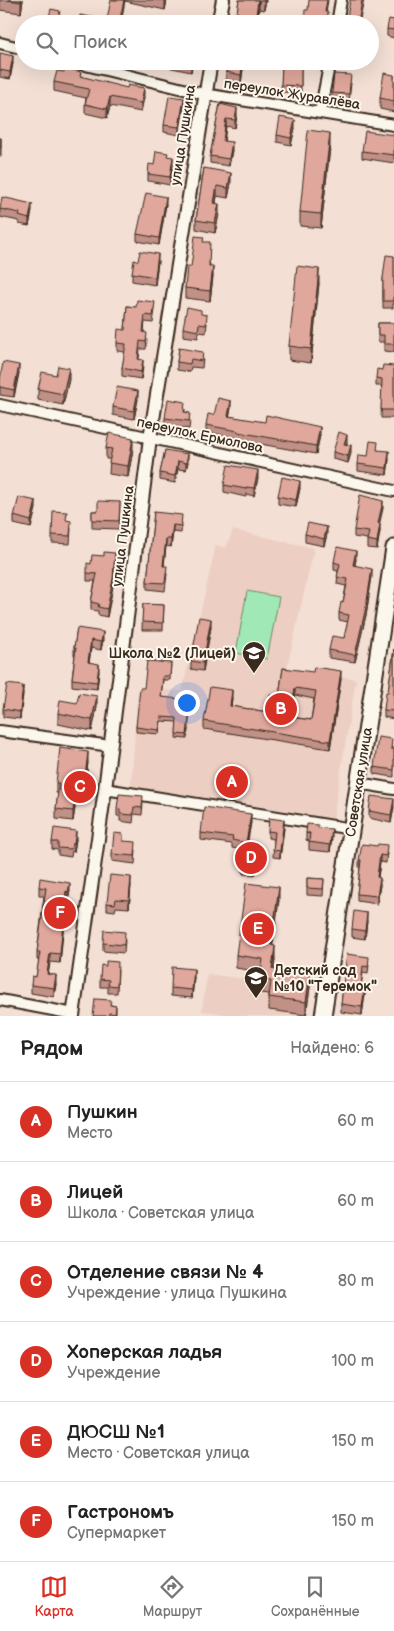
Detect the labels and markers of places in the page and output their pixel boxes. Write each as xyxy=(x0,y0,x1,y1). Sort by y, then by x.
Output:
school or university icon: Школа №2 (Лицей) xyxy=(241,640,267,674)
place label: Школа №2 (Лицей) xyxy=(108,645,236,662)
pin: B xyxy=(265,690,297,728)
pin: A xyxy=(216,763,248,801)
pin: C xyxy=(64,768,96,806)
pin: D xyxy=(235,839,267,877)
pin: F xyxy=(44,894,76,932)
pin: E xyxy=(242,910,274,948)
place label: Детский сад №10 "Теремок" xyxy=(274,962,377,995)
school or university icon: Детский сад №10 "Теремок" xyxy=(243,965,269,999)

